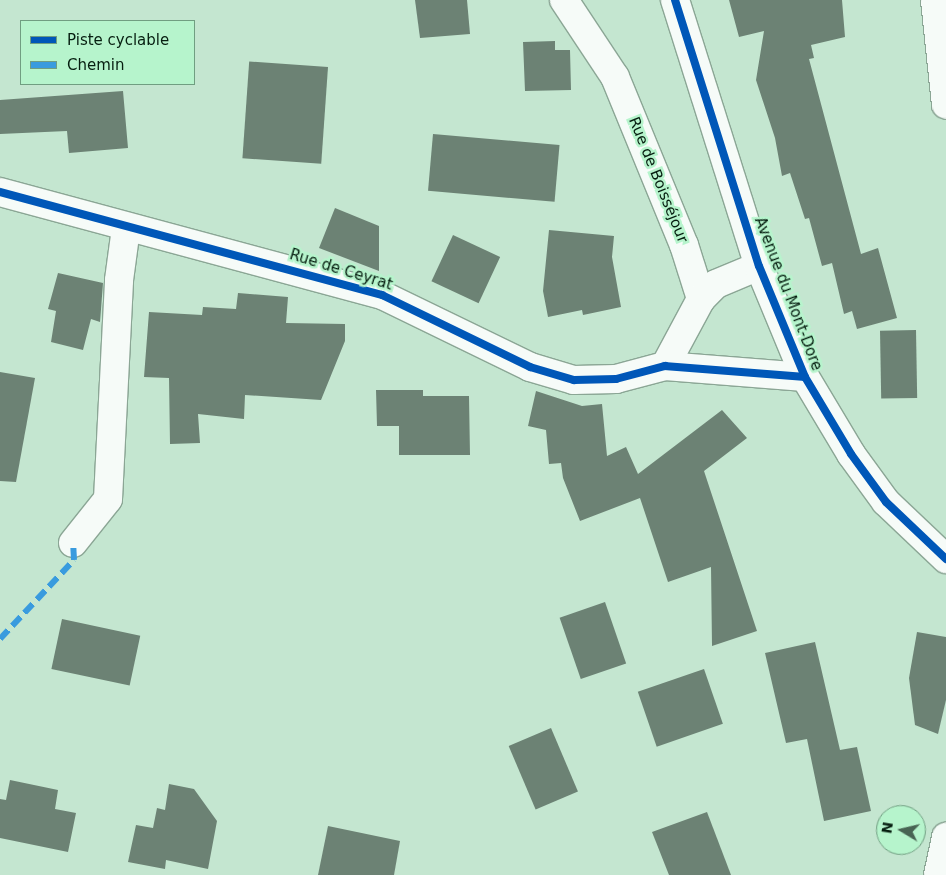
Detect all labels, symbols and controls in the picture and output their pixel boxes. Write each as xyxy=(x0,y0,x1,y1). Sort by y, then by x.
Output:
legend xyxy=(20,20,195,85)
text: Piste cyclable xyxy=(67,31,169,49)
text: Chemin xyxy=(67,56,125,74)
street label: Rue de Boisséjour xyxy=(625,114,691,246)
street label: Avenue du Mont-Dore xyxy=(750,215,826,373)
street label: Rue de Ceyrat xyxy=(287,246,395,294)
north arrow xyxy=(876,805,926,855)
text: N xyxy=(878,821,896,835)

